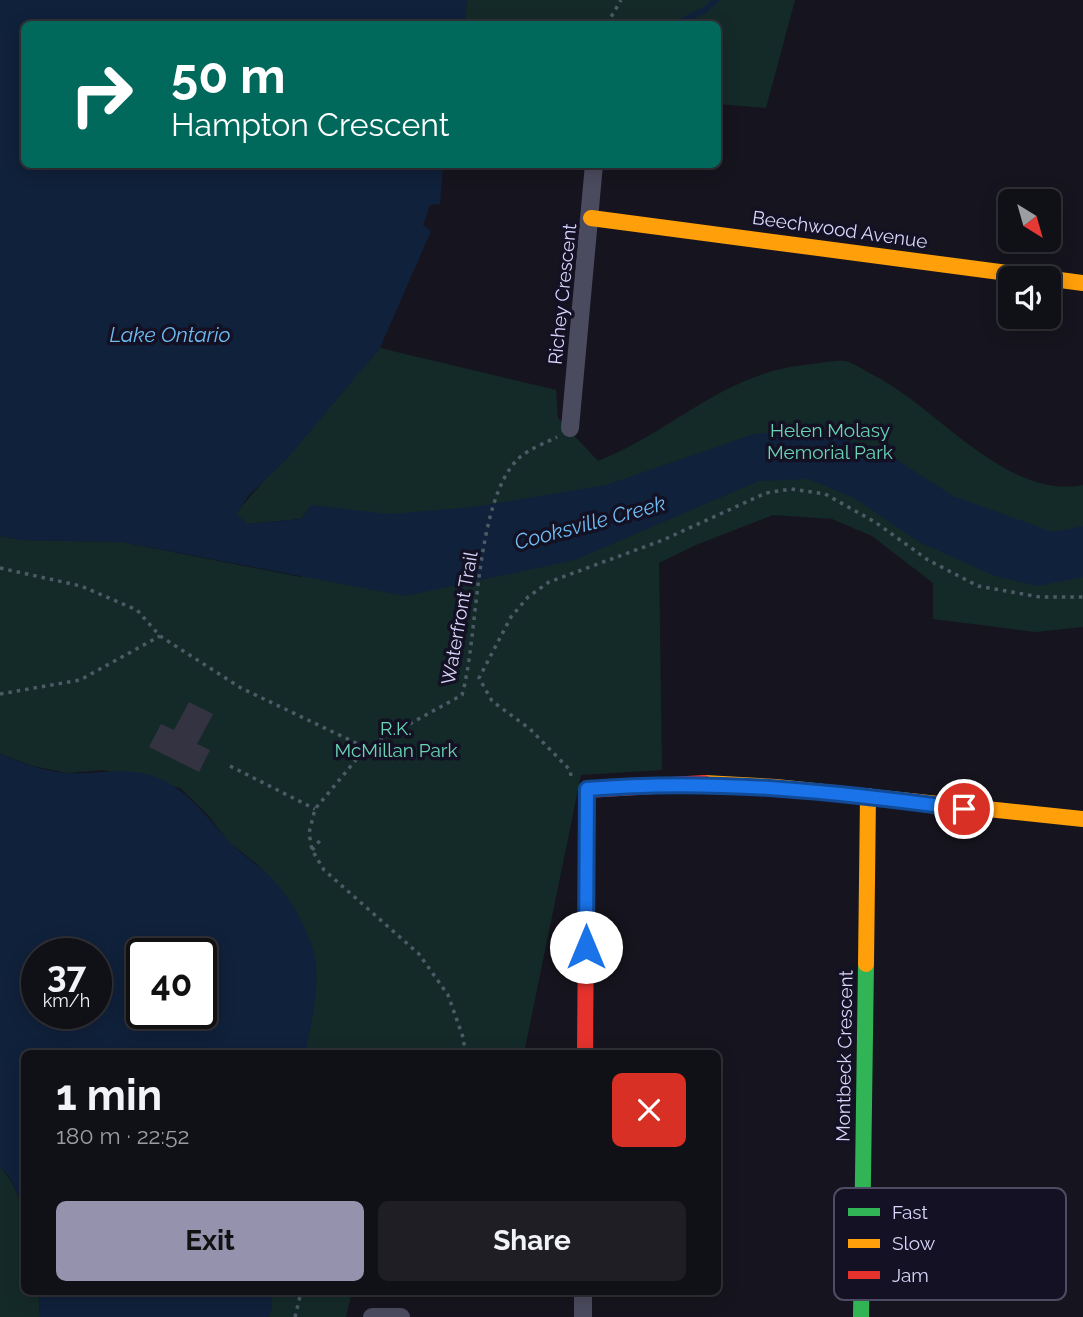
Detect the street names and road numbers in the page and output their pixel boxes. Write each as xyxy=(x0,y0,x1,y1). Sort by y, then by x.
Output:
street label: Beechwood Avenue xyxy=(751,206,929,252)
street label: Richey Crescent xyxy=(544,222,580,366)
street label: Waterfront Trail xyxy=(436,549,482,686)
street label: Montbeck Crescent xyxy=(832,969,857,1142)

